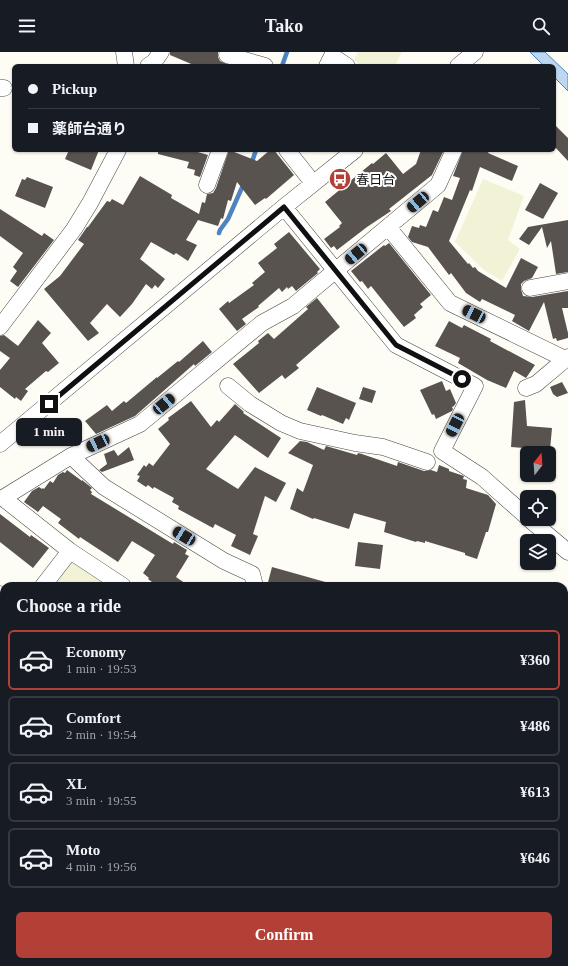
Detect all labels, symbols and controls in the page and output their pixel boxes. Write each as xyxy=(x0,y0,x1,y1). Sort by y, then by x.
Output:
icon: menu xyxy=(16,15,38,37)
icon: search xyxy=(530,15,552,37)
text: Tako xyxy=(265,16,303,36)
text: Pickup xyxy=(52,81,97,97)
text: 薬師台通り xyxy=(52,121,127,137)
bus stop icon: 春日台 xyxy=(327,166,353,192)
place label: 春日台 xyxy=(356,172,395,187)
car xyxy=(405,190,431,214)
car xyxy=(343,242,369,266)
car xyxy=(461,303,487,325)
route start xyxy=(453,370,471,388)
car xyxy=(151,392,177,416)
route end xyxy=(40,395,58,413)
car xyxy=(444,412,466,438)
callout: 1 min xyxy=(16,418,82,446)
text: 1 min xyxy=(33,424,65,439)
car xyxy=(85,432,111,454)
north arrow xyxy=(520,446,556,482)
map controls xyxy=(520,446,556,570)
button: locate xyxy=(520,490,556,526)
car xyxy=(171,525,197,547)
button: layers xyxy=(520,534,556,570)
text: Choose a ride xyxy=(16,596,121,616)
icon: car xyxy=(18,642,54,678)
text: Economy xyxy=(66,644,126,660)
text: ¥360 xyxy=(520,652,550,668)
text: 1 min · 19:53 xyxy=(66,661,136,676)
icon: car xyxy=(18,708,54,744)
text: Comfort xyxy=(66,710,121,726)
text: ¥486 xyxy=(520,718,550,734)
text: 2 min · 19:54 xyxy=(66,727,136,742)
icon: car xyxy=(18,774,54,810)
text: XL xyxy=(66,776,87,792)
text: ¥613 xyxy=(520,784,550,800)
text: 3 min · 19:55 xyxy=(66,793,136,808)
icon: car xyxy=(18,840,54,876)
text: Moto xyxy=(66,842,100,858)
text: ¥646 xyxy=(520,850,550,866)
text: 4 min · 19:56 xyxy=(66,859,136,874)
button: Confirm xyxy=(16,912,552,958)

